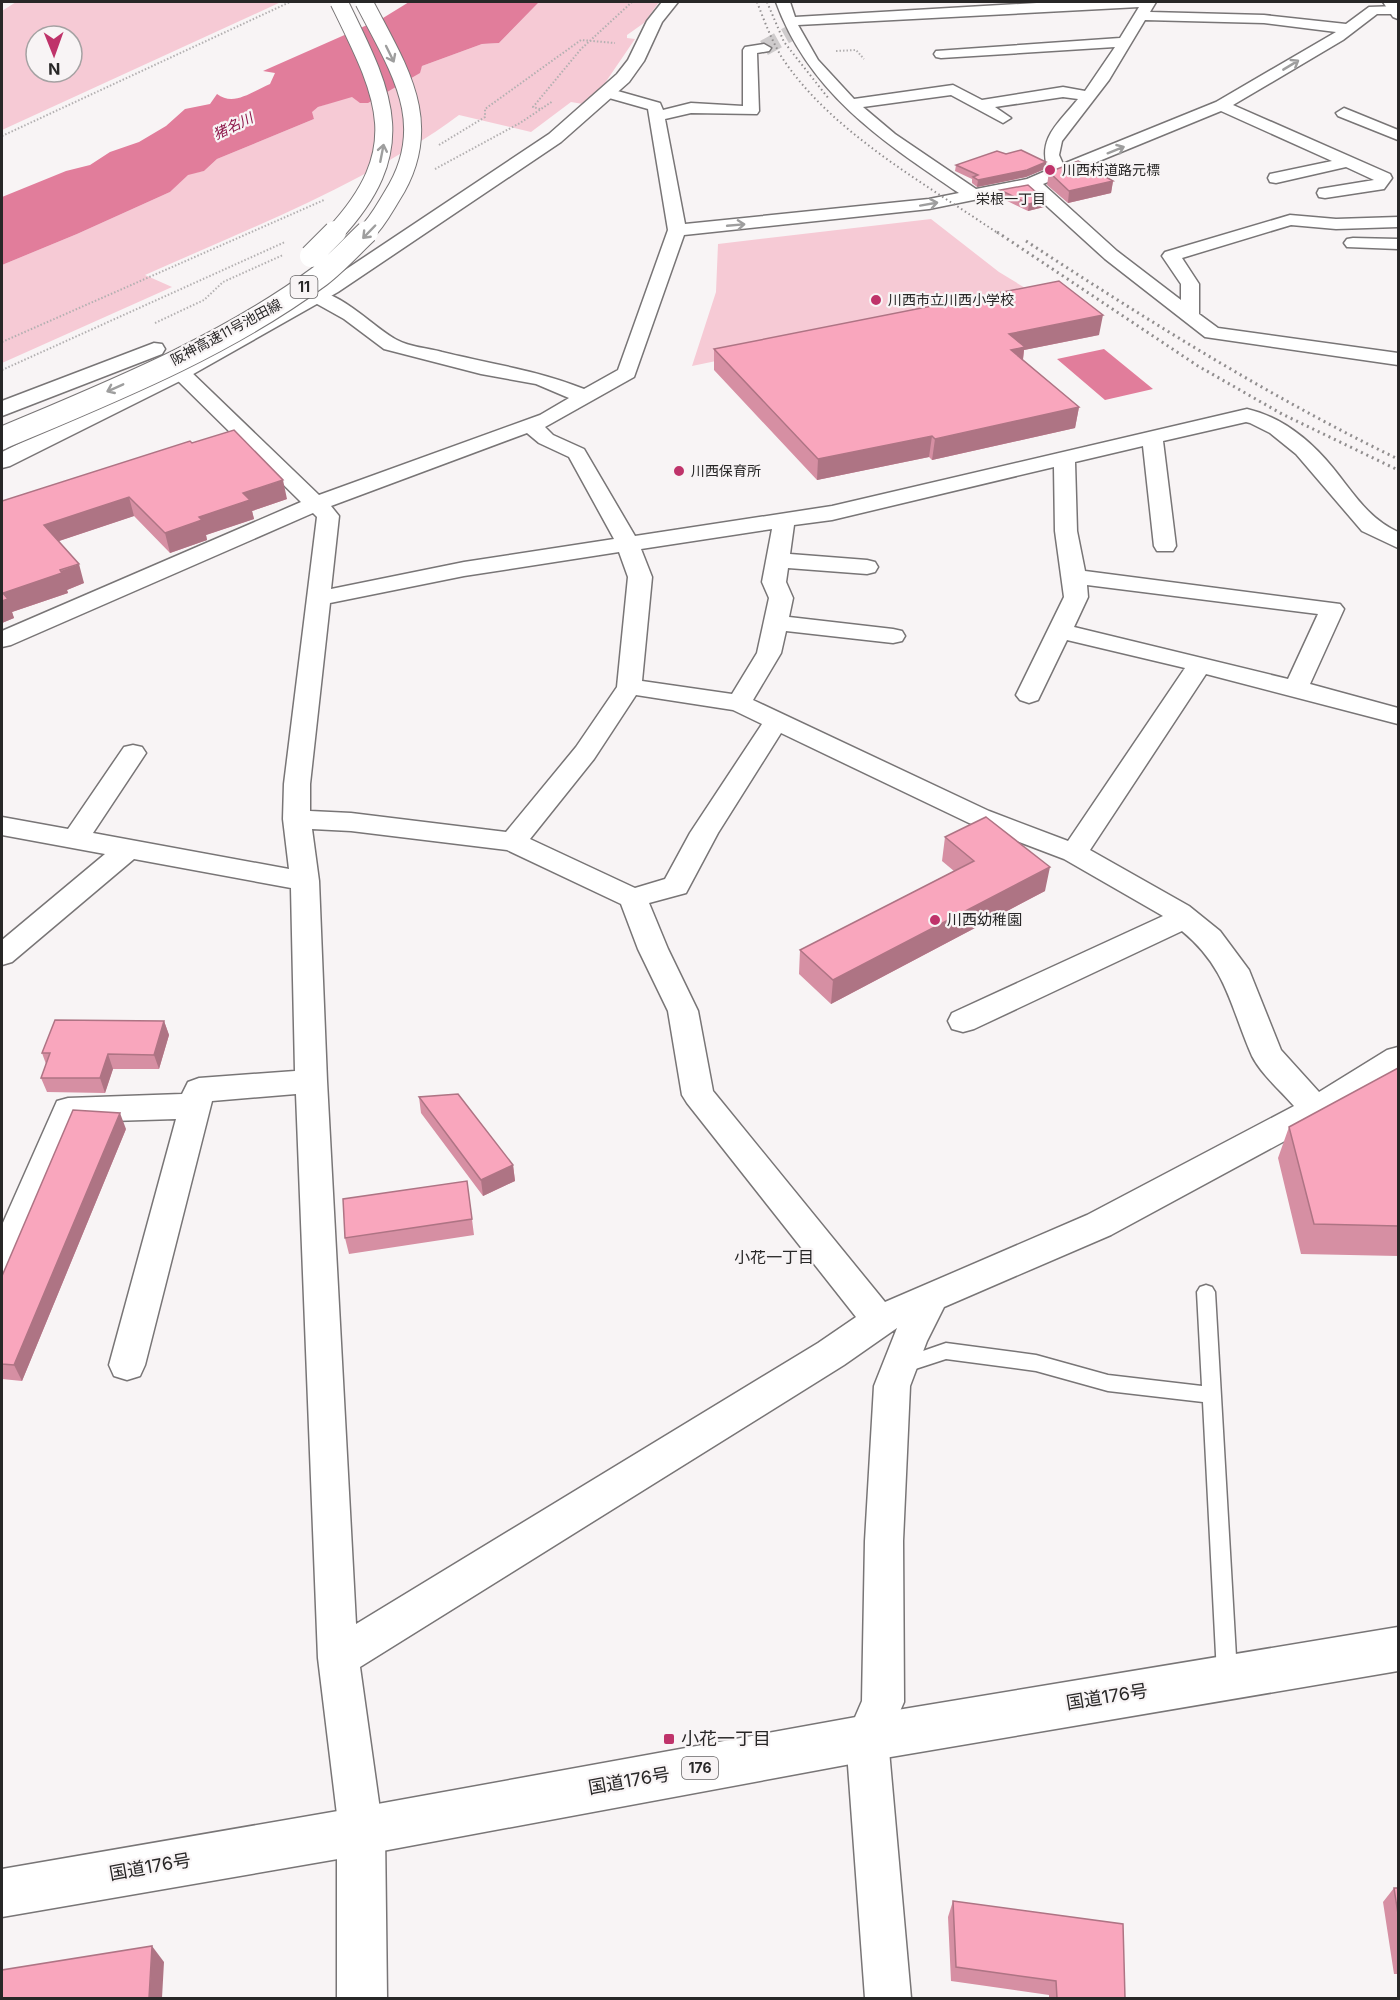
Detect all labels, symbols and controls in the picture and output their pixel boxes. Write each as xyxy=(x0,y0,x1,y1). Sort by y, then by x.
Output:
north arrow xyxy=(24,24,84,84)
one-way arrow xyxy=(384,45,396,63)
text: N xyxy=(48,59,61,79)
one-way arrow xyxy=(1282,59,1299,71)
water label: 猪名川 xyxy=(210,108,257,142)
one-way arrow xyxy=(377,143,388,163)
one-way arrow xyxy=(1106,144,1124,155)
place label: 川西村道路元標 xyxy=(1062,161,1160,178)
marker: 川西村道路元標 xyxy=(1043,163,1057,177)
district label: 栄根一丁目 xyxy=(976,190,1046,207)
one-way arrow xyxy=(919,198,939,209)
one-way arrow xyxy=(725,219,745,230)
one-way arrow xyxy=(362,224,376,239)
road number: 11 xyxy=(290,276,318,298)
place label: 川西市立川西小学校 xyxy=(888,291,1014,308)
marker: 川西市立川西小学校 xyxy=(869,293,883,307)
street label: 阪神高速11号池田線 xyxy=(167,295,284,368)
one-way arrow xyxy=(107,383,125,394)
place label: 川西保育所 xyxy=(691,462,761,479)
marker: 川西保育所 xyxy=(672,464,686,478)
place label: 川西幼稚園 xyxy=(947,910,1022,929)
marker: 川西幼稚園 xyxy=(928,913,942,927)
district label: 小花一丁目 xyxy=(734,1247,814,1267)
street label: 国道176号 xyxy=(1065,1680,1149,1713)
place label: 小花一丁目 xyxy=(681,1728,771,1749)
marker: 小花一丁目 xyxy=(662,1732,676,1746)
road number: 176 xyxy=(682,1757,718,1779)
street label: 国道176号 xyxy=(587,1763,671,1798)
street label: 国道176号 xyxy=(108,1849,192,1884)

